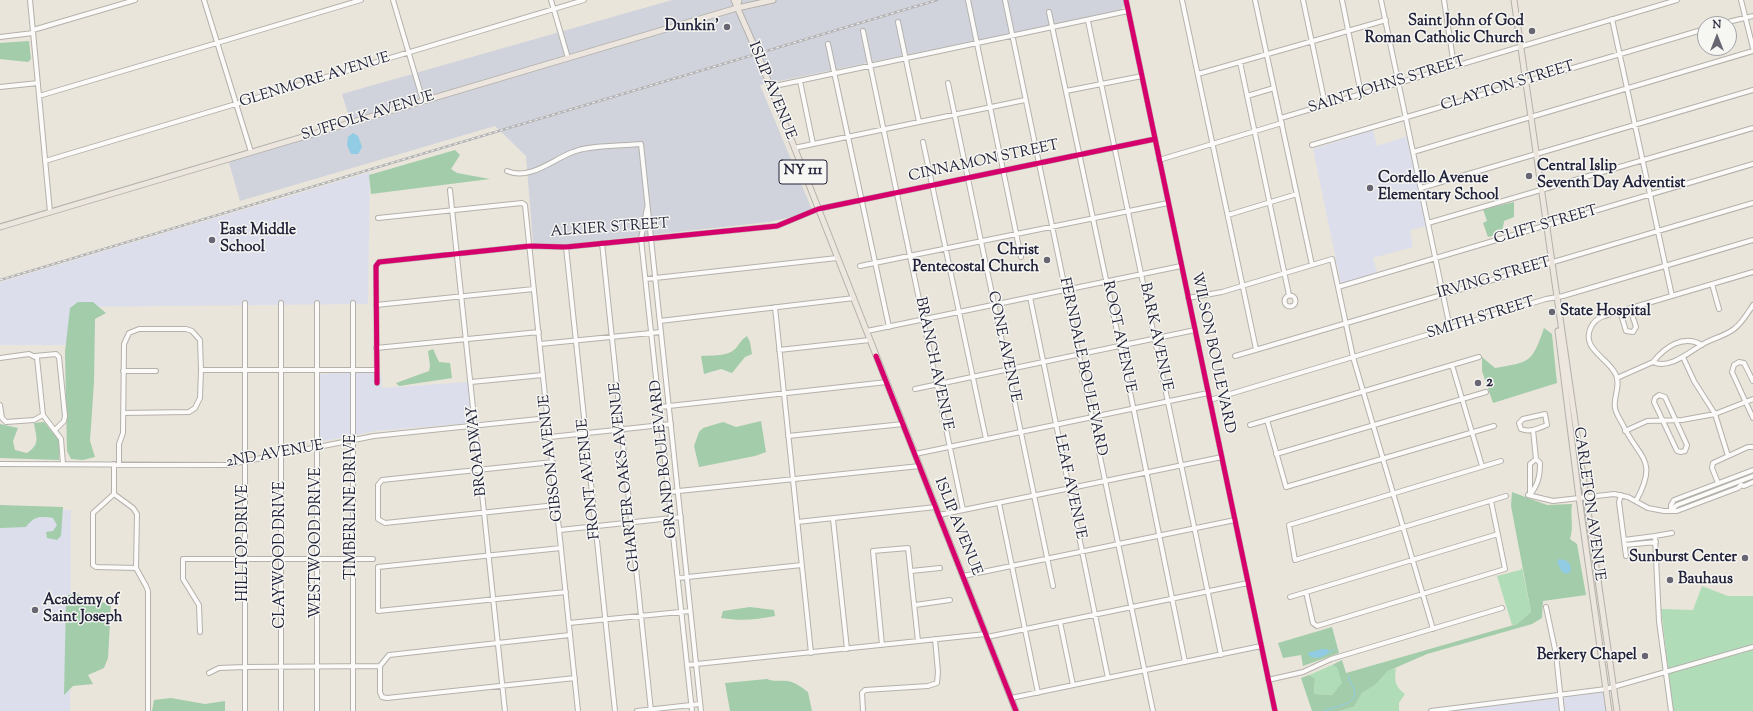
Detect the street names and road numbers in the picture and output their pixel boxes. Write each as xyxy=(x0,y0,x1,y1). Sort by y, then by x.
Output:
street label: ISLIP AVENUE xyxy=(743,39,799,143)
street label: GLENMORE AVENUE xyxy=(238,50,392,112)
street label: SAINT JOHNS STREET xyxy=(1306,54,1468,118)
street label: CLAYTON STREET xyxy=(1439,58,1577,116)
street label: SUFFOLK AVENUE xyxy=(299,88,437,146)
street label: CINNAMON STREET xyxy=(907,137,1061,187)
road number: NY 111 xyxy=(779,160,827,184)
street label: CLIFT STREET xyxy=(1492,203,1600,249)
street label: ALKIER STREET xyxy=(550,216,670,242)
street label: IRVING STREET xyxy=(1435,254,1553,304)
street label: WILSON BOULEVARD xyxy=(1186,271,1238,435)
street label: FERNDALE BOULEVARD xyxy=(1054,276,1110,458)
street label: ROOT AVENUE xyxy=(1097,279,1139,395)
street label: BARK AVENUE xyxy=(1135,281,1175,393)
street label: CONE AVENUE xyxy=(982,290,1024,404)
street label: SMITH STREET xyxy=(1425,294,1537,344)
street label: BRANCH AVENUE xyxy=(910,296,956,432)
street label: GRAND BOULEVARD xyxy=(648,379,682,539)
street label: CHARTER OAKS AVENUE xyxy=(607,381,645,573)
street label: GIBSON AVENUE xyxy=(536,394,568,522)
street label: BROADWAY xyxy=(464,405,492,497)
street label: FRONT AVENUE xyxy=(575,418,605,540)
street label: CARLETON AVENUE xyxy=(1568,426,1608,582)
street label: LEAF AVENUE xyxy=(1049,433,1089,541)
street label: TIMBERLINE DRIVE xyxy=(343,434,361,580)
street label: 2ND AVENUE xyxy=(225,438,325,472)
street label: WESTWOOD DRIVE xyxy=(308,468,326,618)
street label: ISLIP AVENUE xyxy=(929,475,985,579)
street label: CLAYWOOD DRIVE xyxy=(272,481,290,629)
street label: HILLTOP DRIVE xyxy=(235,484,253,602)

